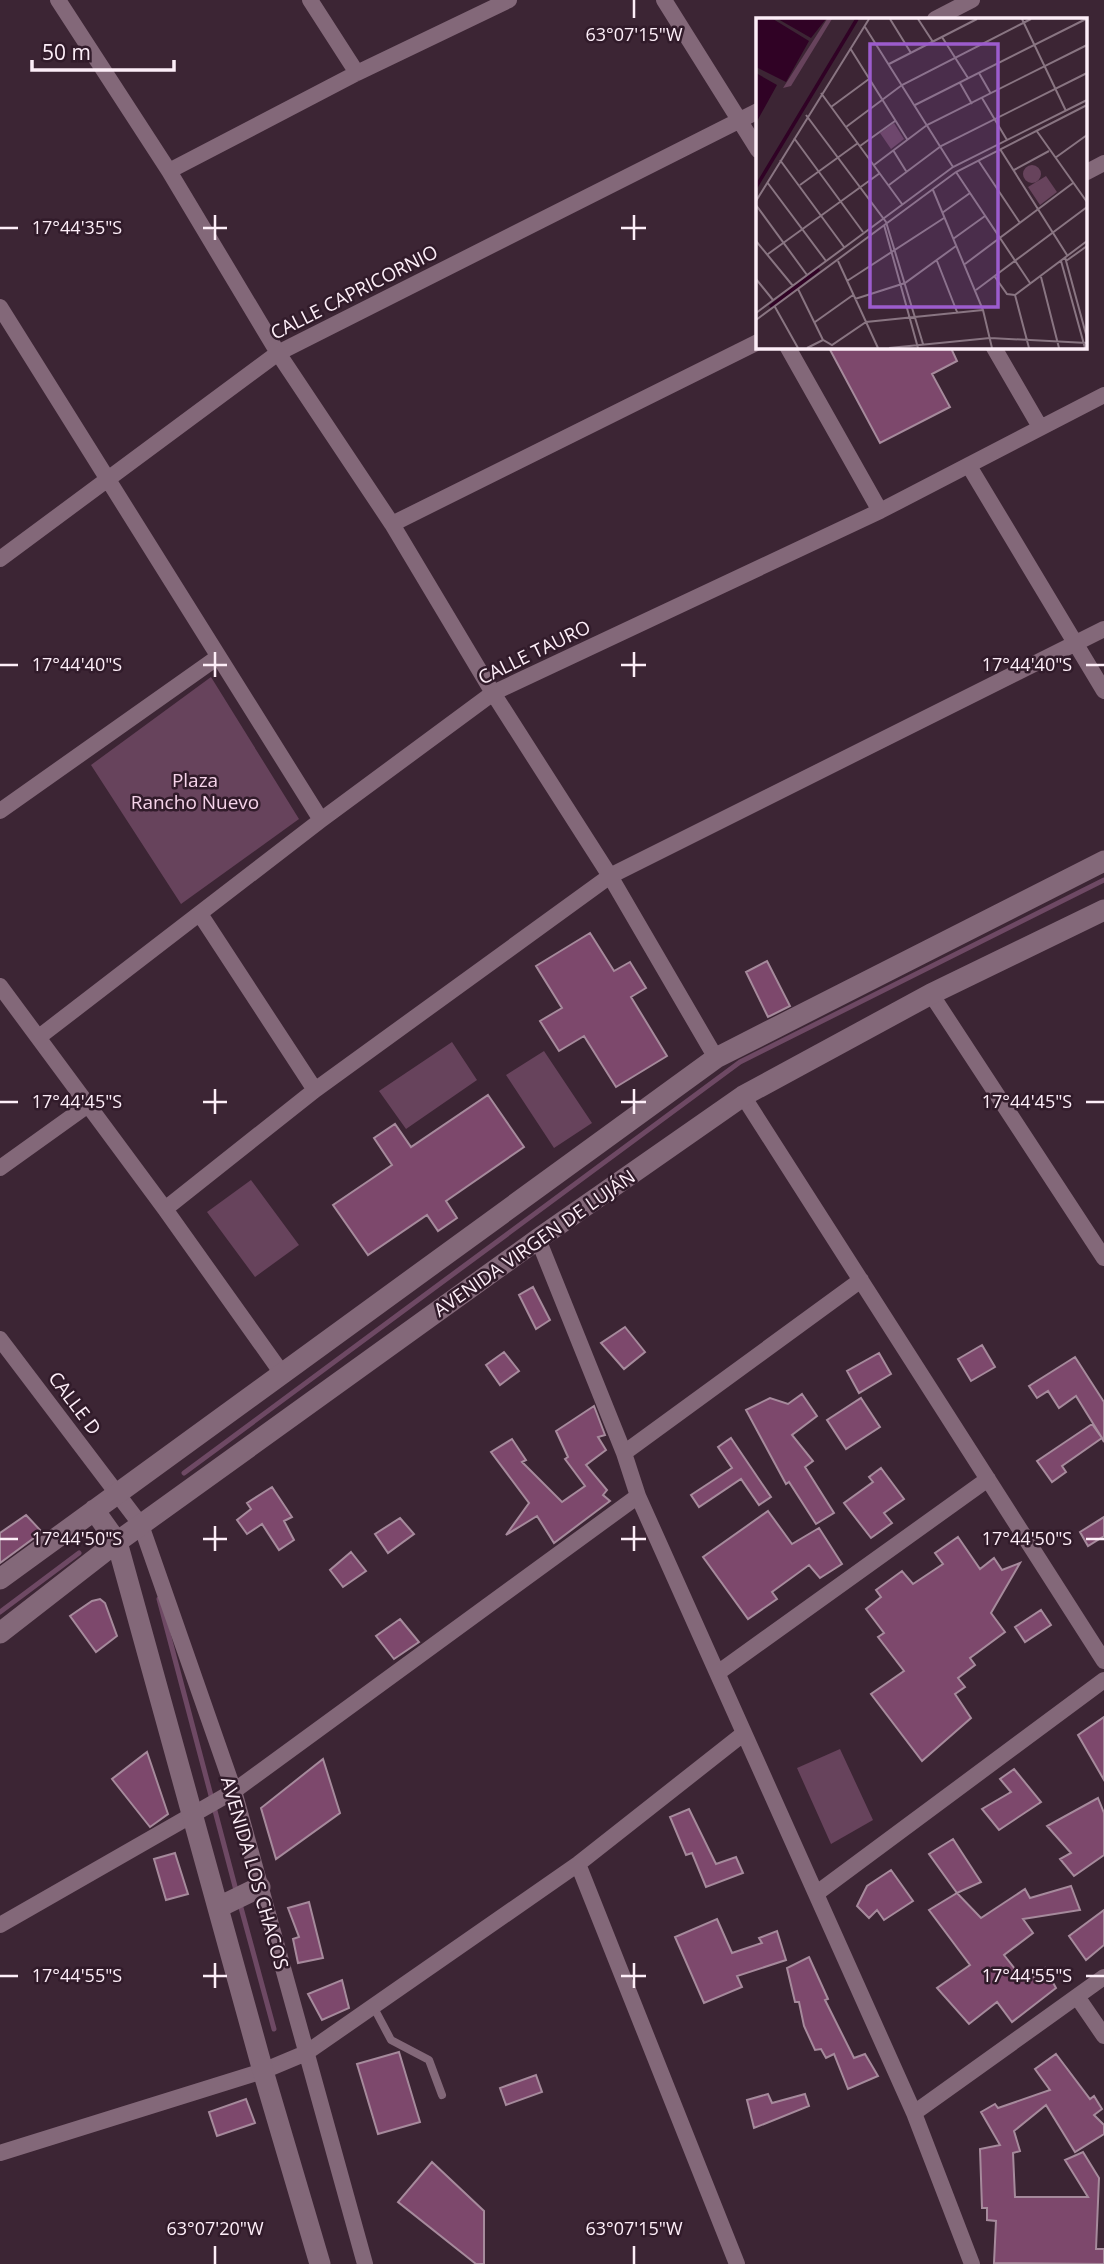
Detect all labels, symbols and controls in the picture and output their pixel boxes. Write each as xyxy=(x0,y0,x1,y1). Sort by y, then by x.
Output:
inset map xyxy=(756,18,1086,348)
text: 63°07'15"W xyxy=(585,22,683,46)
scale bar xyxy=(32,28,173,72)
text: 50 m xyxy=(42,38,91,66)
text: 17°44'35"S xyxy=(32,215,122,239)
street label: CALLE CAPRICORNIO xyxy=(266,239,442,345)
street label: CALLE TAURO xyxy=(473,614,595,690)
text: 17°44'40"S xyxy=(32,652,122,676)
text: 17°44'40"S xyxy=(982,652,1072,676)
park label: Plaza Rancho Nuevo xyxy=(131,767,259,815)
text: 17°44'45"S xyxy=(32,1089,122,1113)
text: 17°44'45"S xyxy=(982,1089,1072,1113)
street label: AVENIDA VIRGEN DE LUJÁN xyxy=(428,1163,640,1323)
street label: CALLE D xyxy=(43,1366,107,1440)
text: 17°44'50"S xyxy=(32,1526,122,1550)
text: 17°44'50"S xyxy=(982,1526,1072,1550)
street label: AVENIDA LOS CHACOS xyxy=(215,1774,295,1972)
text: 17°44'55"S xyxy=(32,1963,122,1987)
text: 17°44'55"S xyxy=(982,1963,1072,1987)
text: 63°07'20"W xyxy=(166,2216,264,2240)
text: 63°07'15"W xyxy=(585,2216,683,2240)

